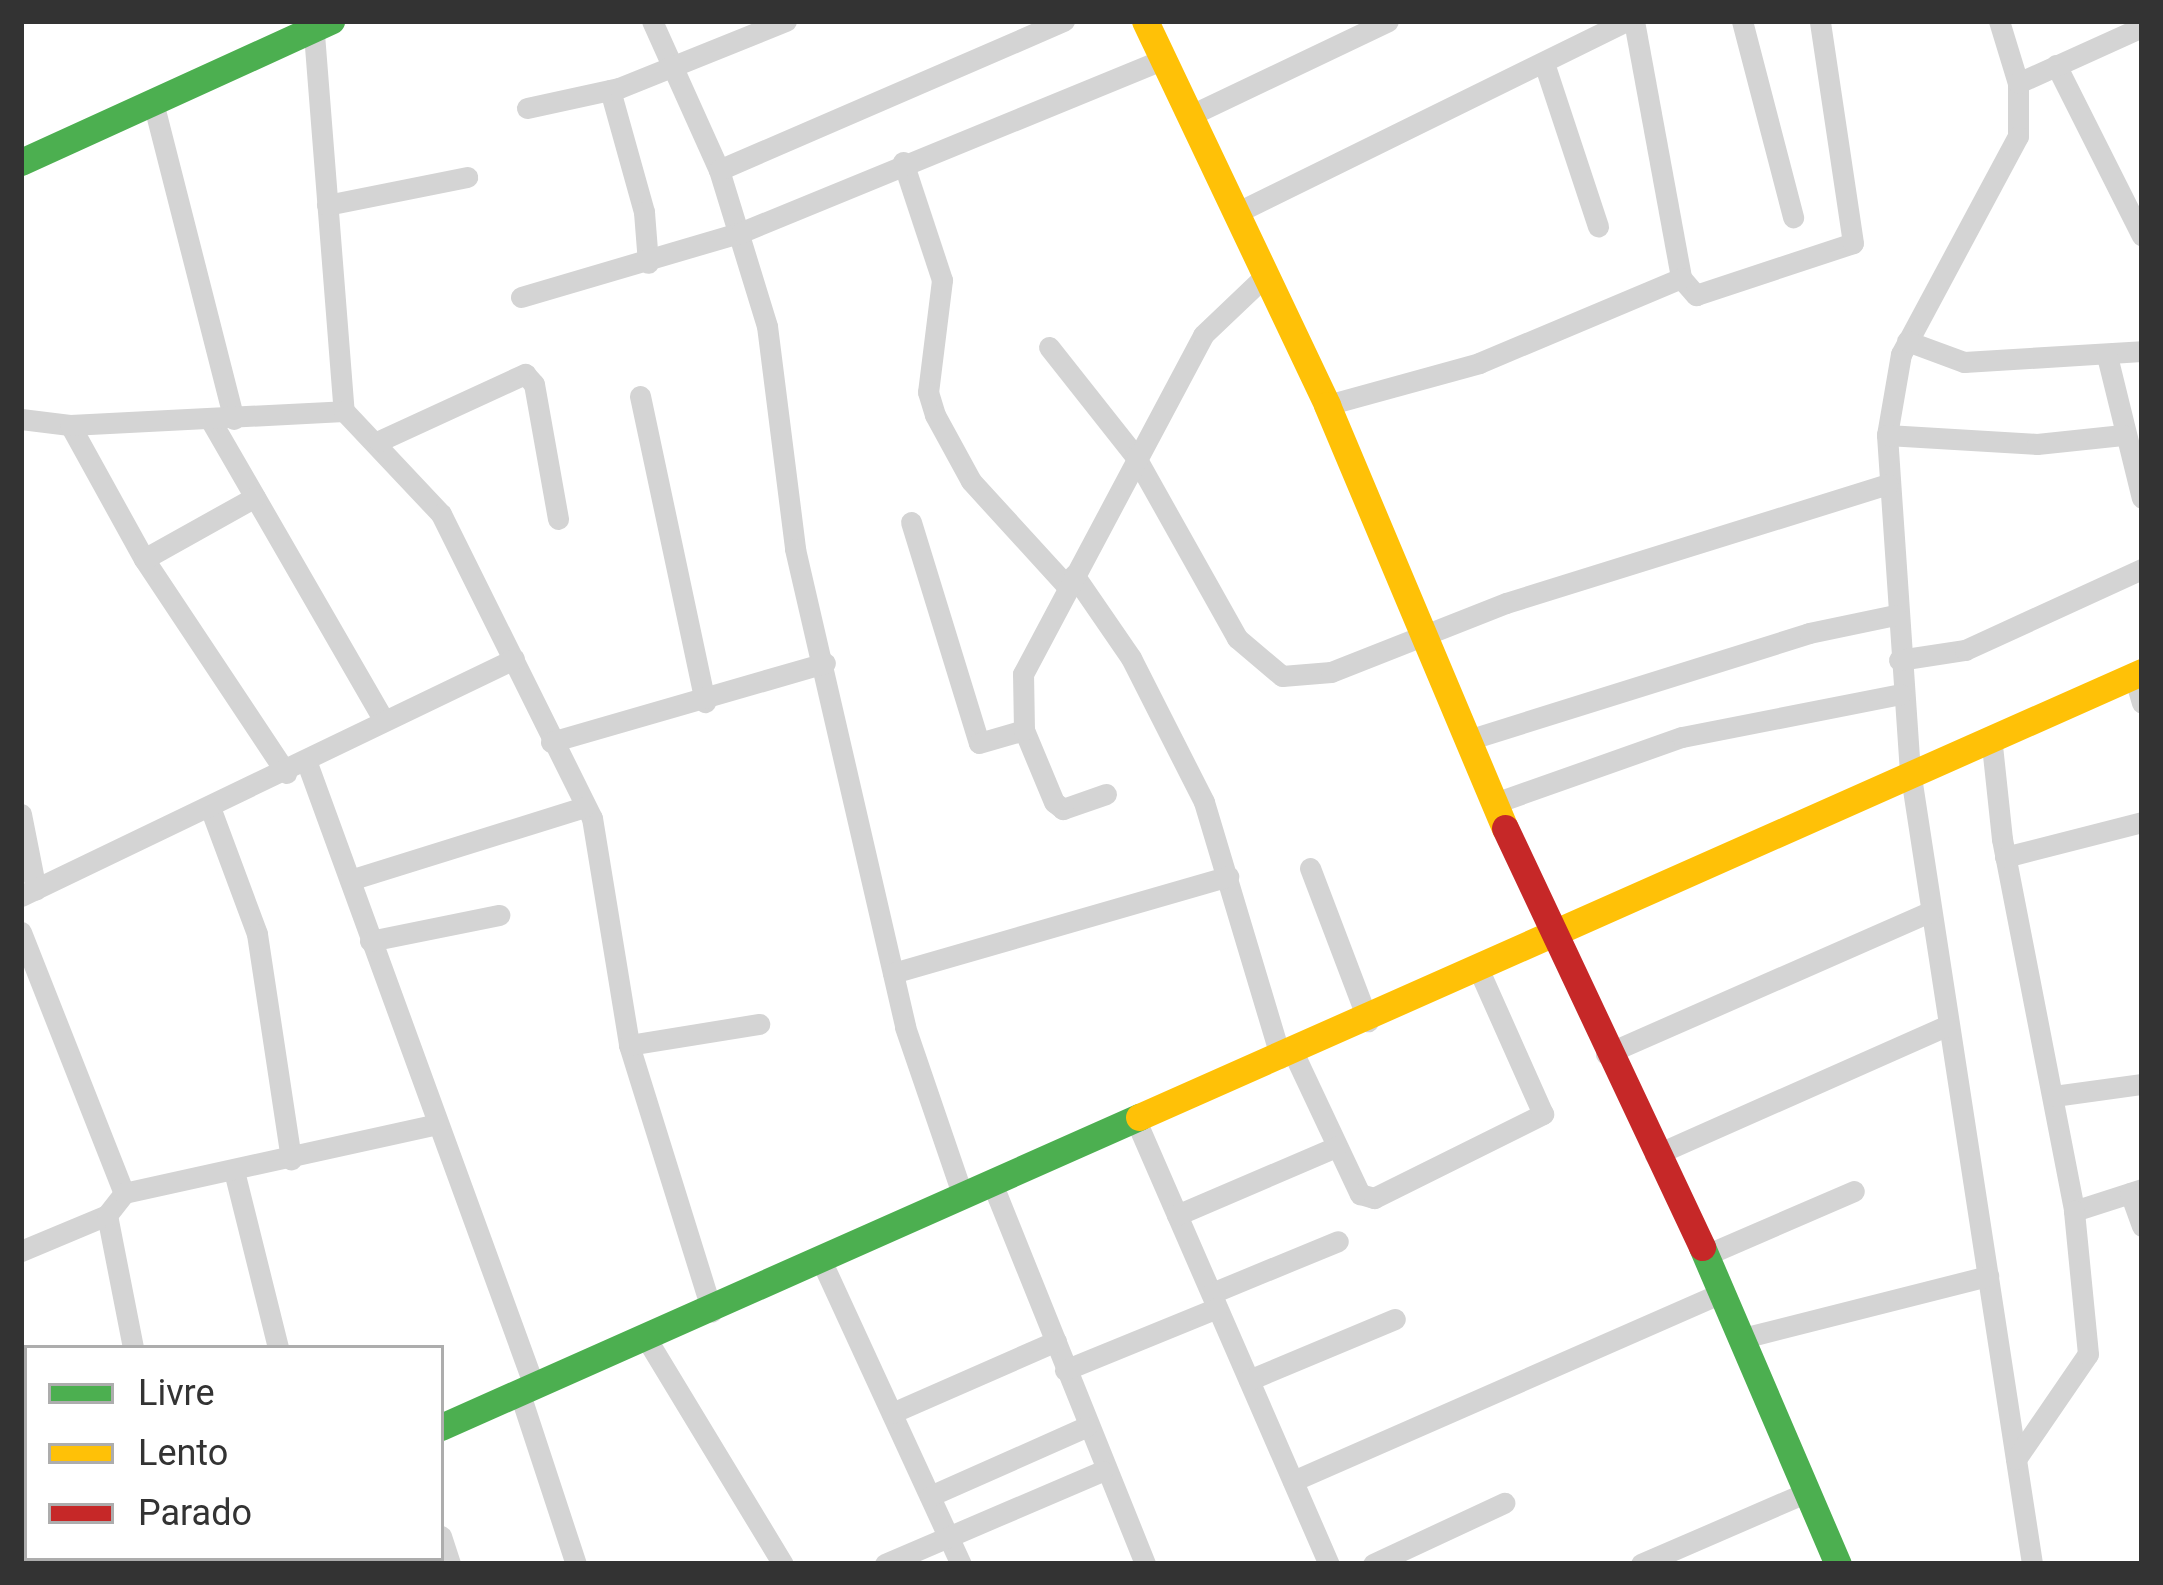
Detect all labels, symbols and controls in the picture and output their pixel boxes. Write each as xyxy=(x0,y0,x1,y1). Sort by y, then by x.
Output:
legend xyxy=(24,1345,444,1561)
text: Livre xyxy=(138,1372,215,1414)
text: Lento xyxy=(138,1432,228,1474)
text: Parado xyxy=(138,1492,252,1534)

